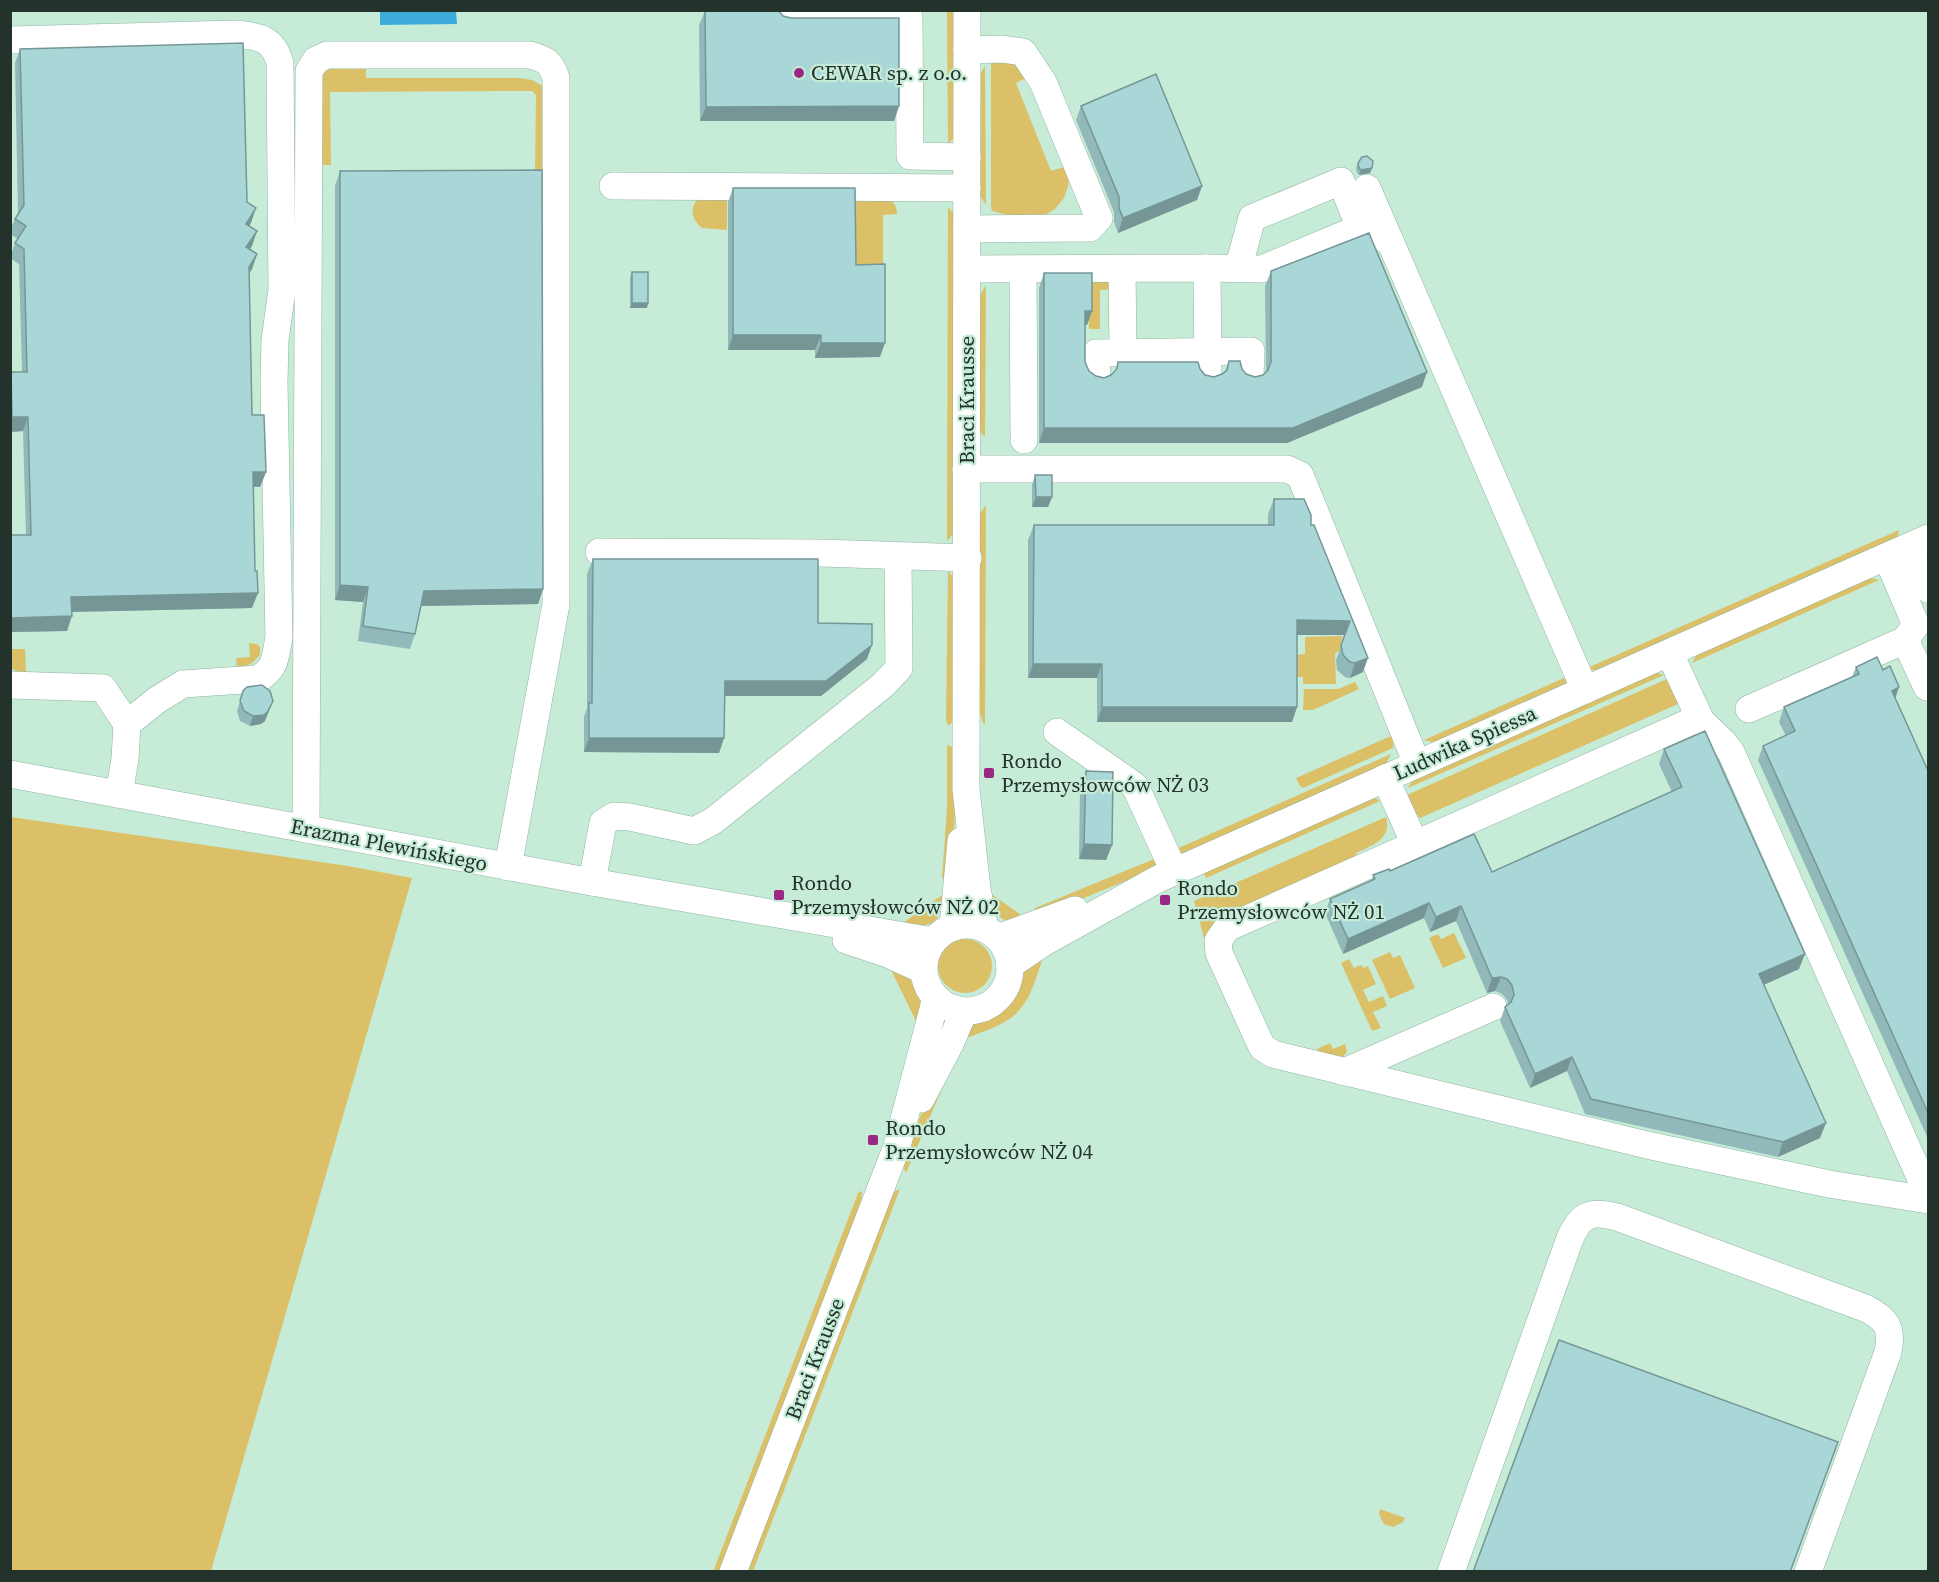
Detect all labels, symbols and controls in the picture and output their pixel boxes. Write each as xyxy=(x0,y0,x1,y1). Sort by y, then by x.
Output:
place label: CEWAR sp. z o.o. xyxy=(811,58,967,87)
marker: CEWAR sp. z o.o. xyxy=(792,66,806,80)
street label: Braci Krausse xyxy=(952,336,981,464)
street label: Ludwika Spiessa xyxy=(1389,698,1541,787)
place label: Rondo Przemysłowców NŻ 03 xyxy=(1001,746,1209,799)
marker: Rondo Przemysłowców NŻ 03 xyxy=(982,766,996,780)
street label: Erazma Plewińskiego xyxy=(288,811,490,878)
place label: Rondo Przemysłowców NŻ 02 xyxy=(791,868,999,921)
place label: Rondo Przemysłowców NŻ 01 xyxy=(1177,873,1385,926)
marker: Rondo Przemysłowców NŻ 02 xyxy=(772,888,786,902)
marker: Rondo Przemysłowców NŻ 01 xyxy=(1158,893,1172,907)
place label: Rondo Przemysłowców NŻ 04 xyxy=(885,1113,1094,1166)
marker: Rondo Przemysłowców NŻ 04 xyxy=(866,1133,880,1147)
street label: Braci Krausse xyxy=(778,1294,851,1424)

